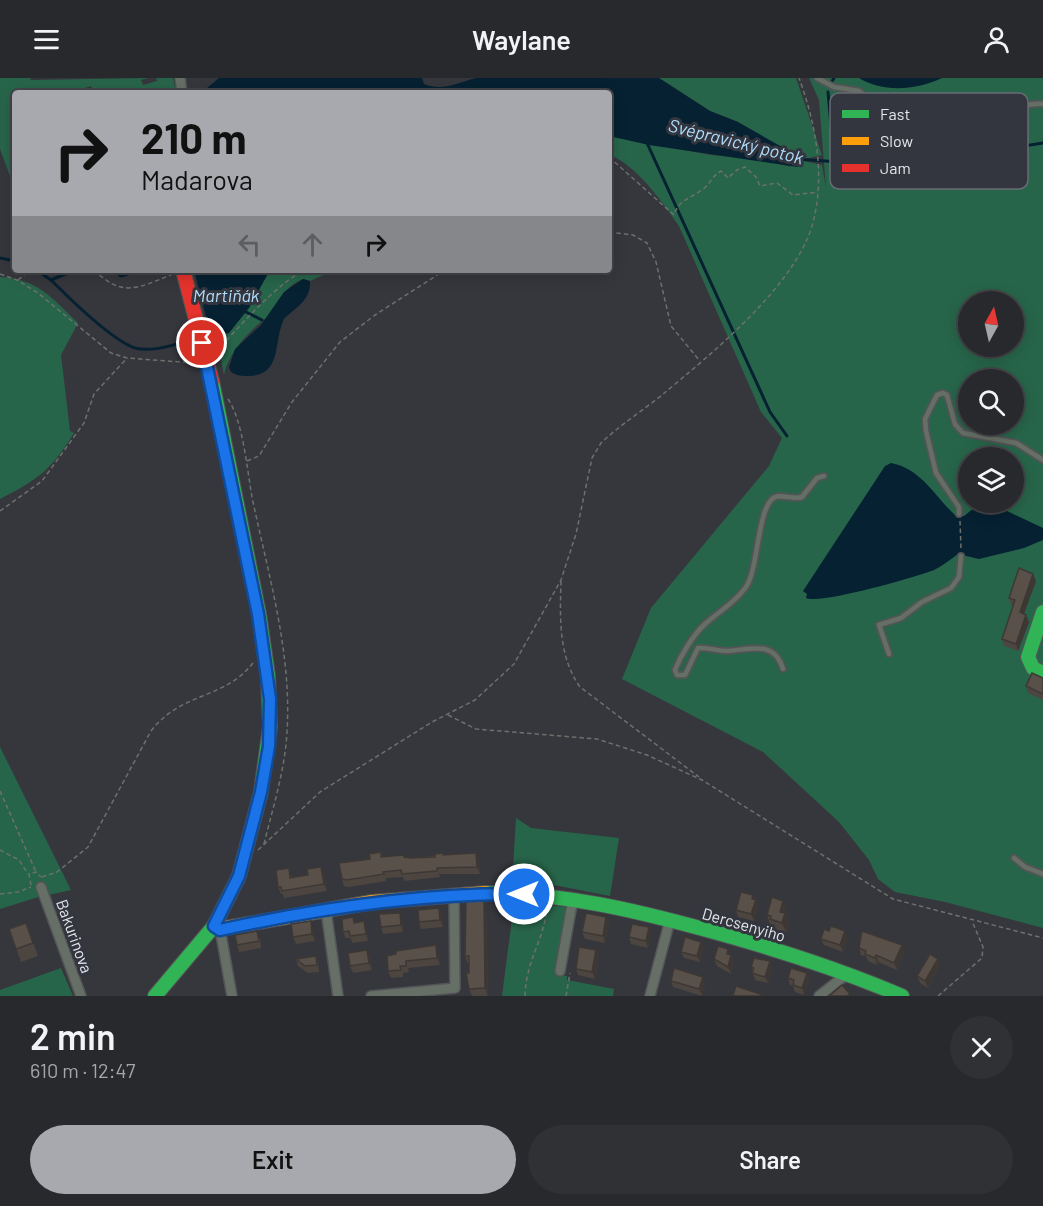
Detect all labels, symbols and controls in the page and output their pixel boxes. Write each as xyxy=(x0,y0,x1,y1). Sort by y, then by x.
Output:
icon: menu xyxy=(30,23,63,56)
text: Waylane xyxy=(472,23,571,55)
icon: person xyxy=(980,23,1013,56)
legend xyxy=(830,93,1028,189)
text: Fast xyxy=(880,104,910,123)
text: 210 m xyxy=(141,112,247,162)
icon: right xyxy=(42,114,120,192)
water label: Svépravický potok xyxy=(666,114,806,168)
text: Slow xyxy=(880,131,913,150)
text: Jam xyxy=(880,158,911,177)
text: Madarova xyxy=(141,163,253,195)
icon: left xyxy=(233,228,266,261)
icon: ahead xyxy=(296,228,329,261)
icon: right xyxy=(359,228,392,261)
water label: Martiňák xyxy=(193,284,259,306)
north arrow xyxy=(958,291,1024,357)
map controls xyxy=(958,291,1024,513)
pin xyxy=(176,317,227,368)
icon: arrive xyxy=(185,326,218,359)
button: search xyxy=(958,369,1024,435)
button: layers xyxy=(958,447,1024,513)
position arrow xyxy=(492,862,556,926)
street label: Bakurinova xyxy=(53,897,97,975)
street label: Dercsenyiho xyxy=(700,903,788,945)
text: 2 min xyxy=(30,1014,116,1057)
button: close xyxy=(950,1016,1013,1079)
text: 610 m · 12:47 xyxy=(30,1058,135,1082)
button: Exit xyxy=(30,1125,516,1194)
button: Share xyxy=(528,1125,1013,1194)

